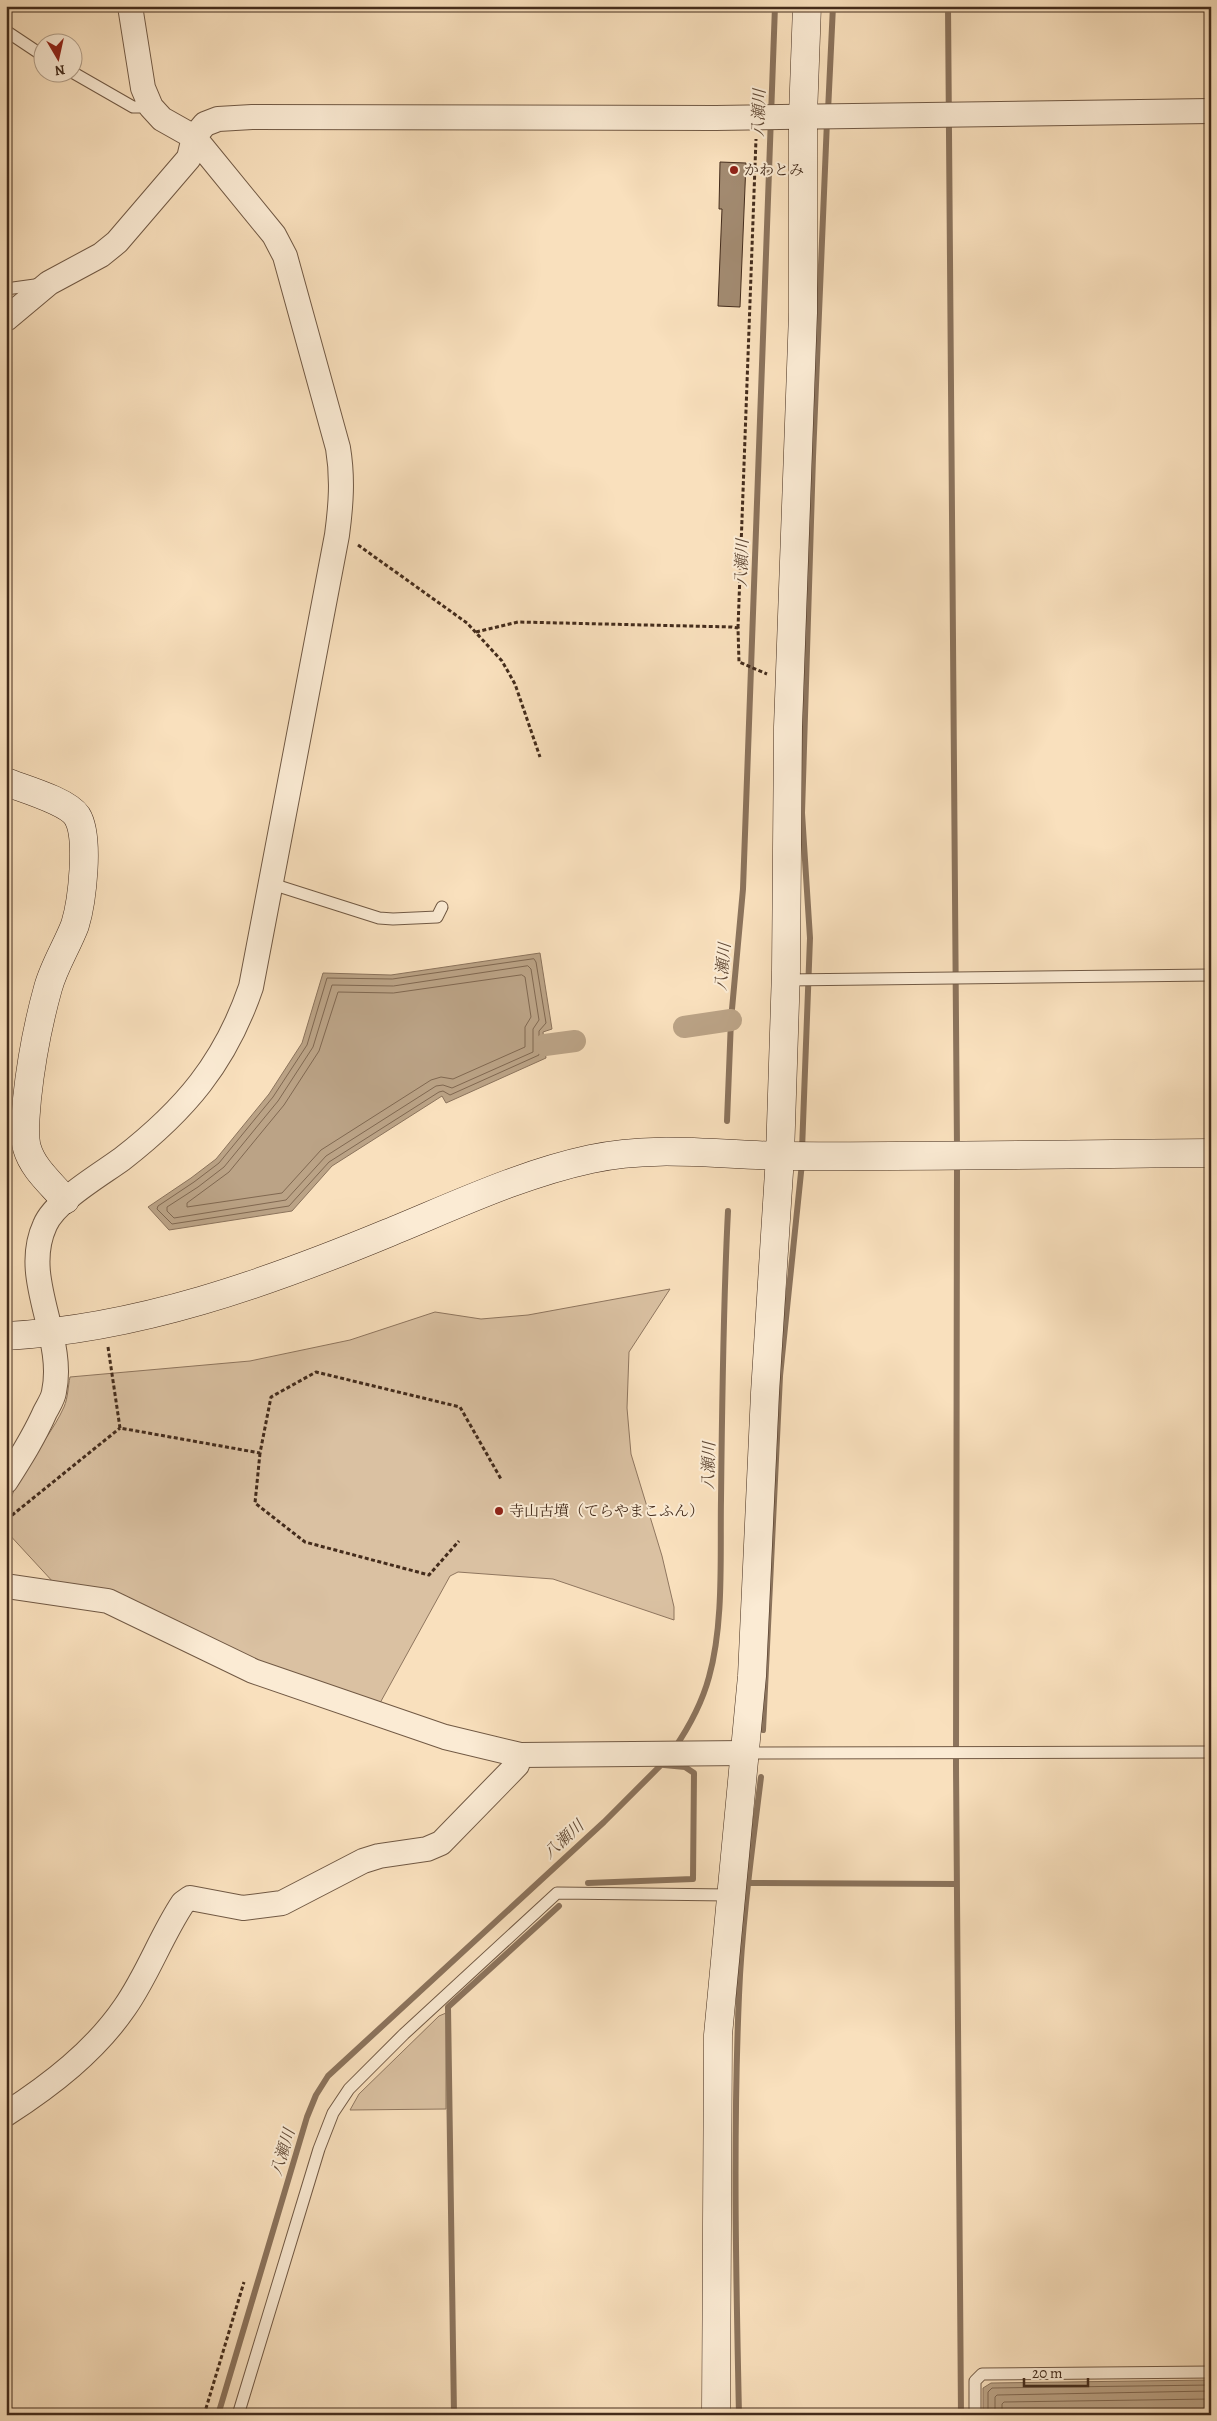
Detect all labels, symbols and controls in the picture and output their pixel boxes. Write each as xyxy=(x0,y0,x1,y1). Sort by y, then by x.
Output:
north arrow xyxy=(32,32,82,82)
text: N xyxy=(53,60,66,81)
water label: 八瀬川 xyxy=(747,87,771,137)
place label: かわとみ xyxy=(744,160,804,180)
marker: かわとみ xyxy=(728,164,740,176)
water label: 八瀬川 xyxy=(730,537,754,587)
water label: 八瀬川 xyxy=(710,940,736,992)
water label: 八瀬川 xyxy=(698,1440,720,1490)
place label: 寺山古墳（てらやまこふん） xyxy=(509,1501,704,1521)
marker: 寺山古墳（てらやまこふん） xyxy=(493,1505,505,1517)
water label: 八瀬川 xyxy=(539,1814,590,1864)
water label: 八瀬川 xyxy=(265,2124,301,2178)
scale bar xyxy=(1024,2356,1088,2388)
text: 20 m xyxy=(1032,2363,1063,2383)

